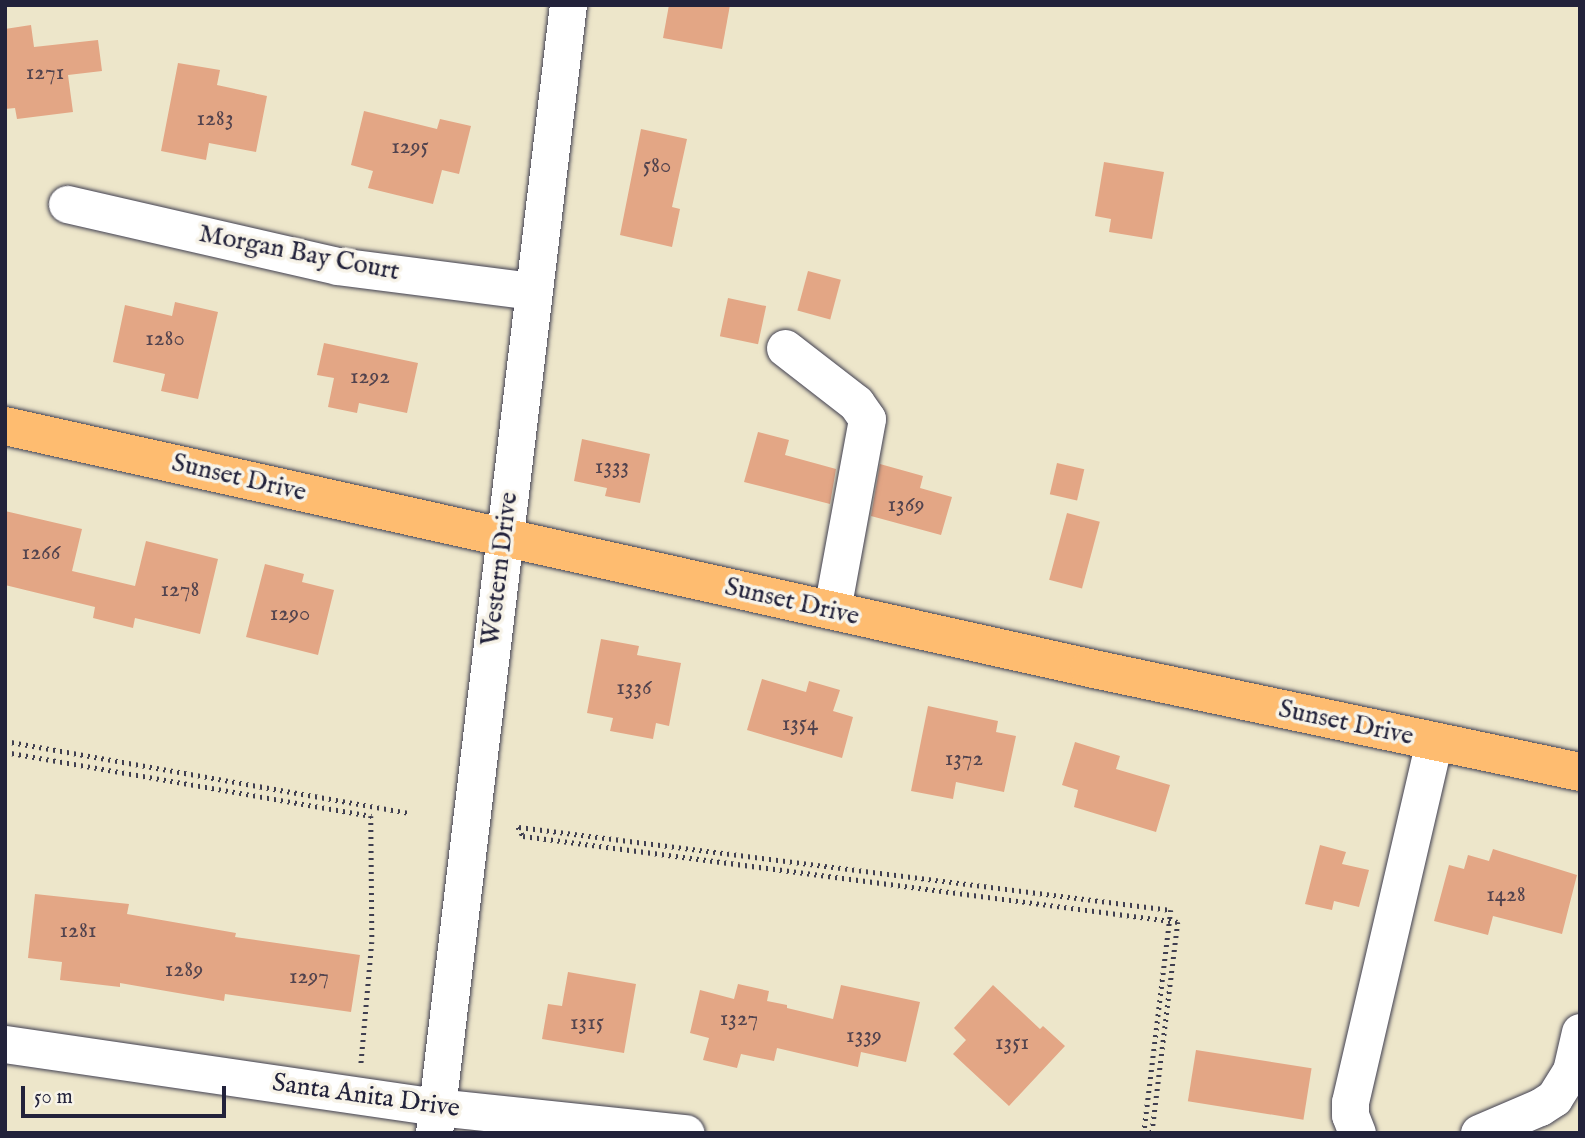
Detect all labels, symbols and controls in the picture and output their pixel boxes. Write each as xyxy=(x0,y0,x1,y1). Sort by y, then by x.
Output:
house number: 1271 xyxy=(26,59,64,87)
house number: 1283 xyxy=(197,105,233,133)
house number: 1295 xyxy=(391,133,429,161)
house number: 580 xyxy=(643,152,671,180)
street label: Morgan Bay Court xyxy=(196,218,402,288)
house number: 1280 xyxy=(145,325,185,353)
house number: 1292 xyxy=(350,363,390,391)
street label: Sunset Drive xyxy=(169,447,309,509)
house number: 1333 xyxy=(595,453,629,481)
street label: Western Drive xyxy=(475,490,525,648)
house number: 1369 xyxy=(888,491,924,519)
house number: 1266 xyxy=(22,539,60,567)
street label: Sunset Drive xyxy=(722,571,862,633)
house number: 1278 xyxy=(161,576,199,604)
house number: 1290 xyxy=(270,600,310,628)
house number: 1336 xyxy=(616,674,652,702)
street label: Sunset Drive xyxy=(1276,694,1416,752)
house number: 1354 xyxy=(782,710,818,738)
house number: 1372 xyxy=(945,745,983,773)
house number: 1428 xyxy=(1486,881,1526,909)
house number: 1281 xyxy=(60,917,96,945)
house number: 1289 xyxy=(165,956,203,984)
house number: 1297 xyxy=(289,963,329,991)
house number: 1327 xyxy=(720,1005,758,1033)
house number: 1315 xyxy=(570,1009,604,1037)
house number: 1339 xyxy=(846,1022,882,1050)
house number: 1351 xyxy=(995,1029,1029,1057)
street label: Santa Anita Drive xyxy=(270,1067,462,1125)
scale bar xyxy=(24,1072,229,1116)
text: 50 m xyxy=(34,1084,73,1111)

